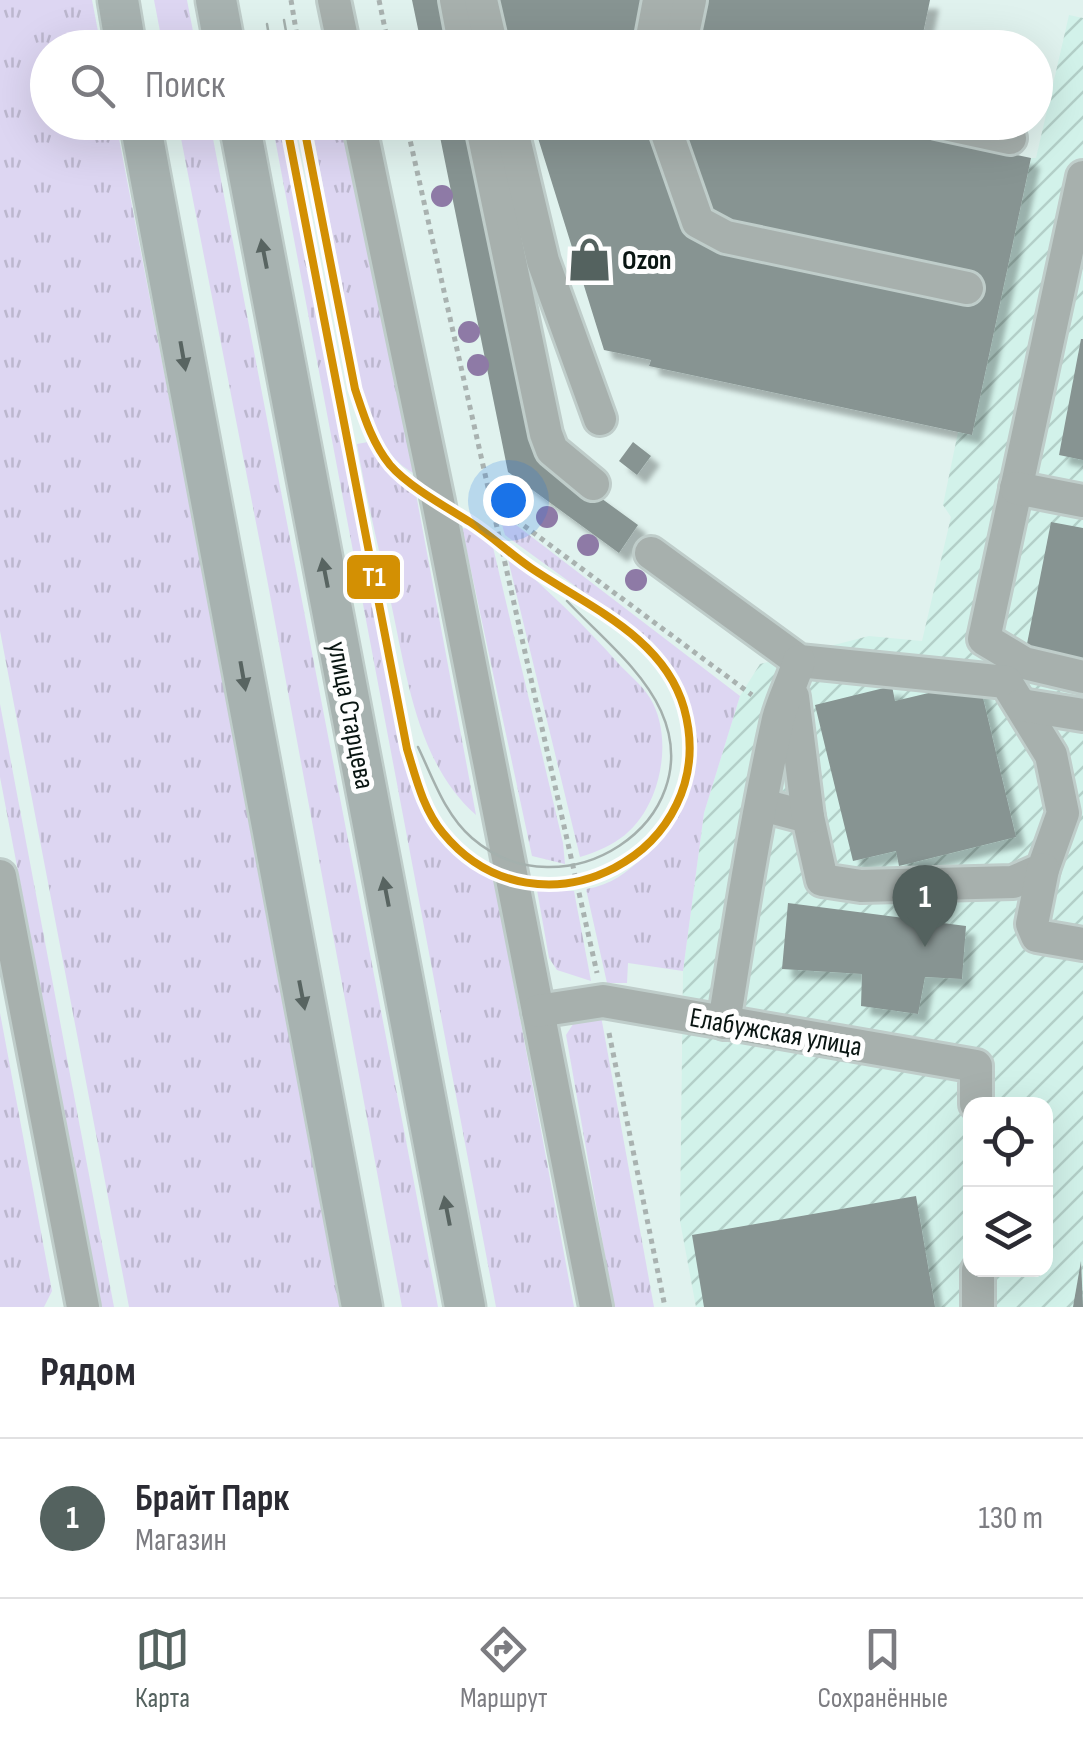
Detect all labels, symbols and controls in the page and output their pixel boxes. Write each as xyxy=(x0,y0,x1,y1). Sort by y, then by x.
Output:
search box xyxy=(30,30,1053,140)
icon: search xyxy=(65,58,120,113)
text: Поиск xyxy=(145,63,225,108)
shop icon: Ozon xyxy=(565,235,613,283)
one-way arrow xyxy=(256,237,271,269)
place label: Ozon xyxy=(622,244,672,277)
one-way arrow xyxy=(176,341,192,372)
your location xyxy=(483,475,534,526)
line badge: T1 xyxy=(345,553,402,601)
one-way arrow xyxy=(317,557,332,588)
text: T1 xyxy=(362,561,386,594)
street label: улица Старцева xyxy=(320,639,381,792)
one-way arrow xyxy=(235,660,251,691)
pin: 1 xyxy=(892,864,958,947)
one-way arrow xyxy=(378,876,393,907)
one-way arrow xyxy=(295,980,310,1011)
street label: Елабужская улица xyxy=(687,1001,864,1064)
map controls xyxy=(963,1097,1053,1277)
button: locate xyxy=(963,1097,1053,1187)
button: layers xyxy=(963,1187,1053,1277)
one-way arrow xyxy=(439,1195,454,1226)
text: Рядом xyxy=(40,1347,136,1398)
text: Брайт Парк xyxy=(135,1476,289,1521)
text: 1 xyxy=(66,1499,79,1538)
text: 130 m xyxy=(978,1499,1043,1538)
text: Магазин xyxy=(135,1521,227,1560)
tab: Карта xyxy=(135,1622,190,1715)
tab: Маршрут xyxy=(460,1622,548,1715)
tab: Сохранённые xyxy=(817,1622,948,1715)

